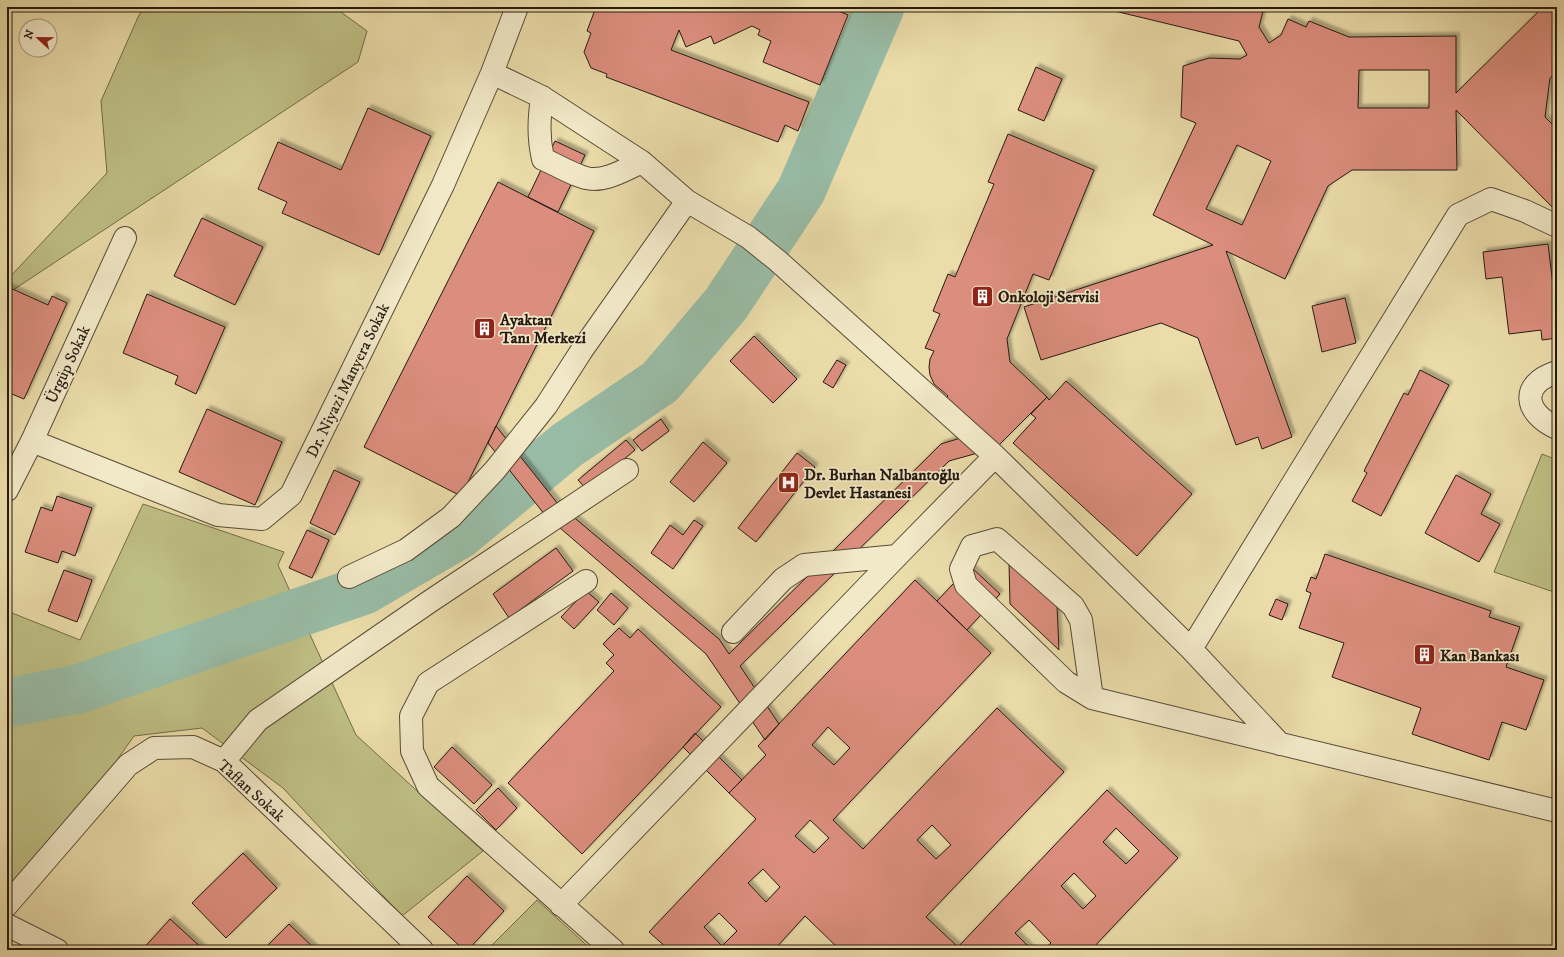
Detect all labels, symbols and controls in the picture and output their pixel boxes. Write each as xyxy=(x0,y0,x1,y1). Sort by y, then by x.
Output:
north arrow xyxy=(18,18,58,58)
text: N xyxy=(21,28,38,41)
building icon: Onkoloji Servisi xyxy=(969,283,995,309)
place label: Onkoloji Servisi xyxy=(998,287,1099,307)
street label: Dr. Niyazi Manyera Sokak xyxy=(302,300,394,461)
place label: Ayaktan Tanı Merkezi xyxy=(499,310,586,348)
building icon: Ayaktan Tanı Merkezi xyxy=(472,315,498,341)
street label: Ürgüp Sokak xyxy=(41,322,95,407)
place label: Dr. Burhan Nalbantoğlu Devlet Hastanesi xyxy=(804,465,960,503)
hospital icon: Dr. Burhan Nalbantoğlu Devlet Hastanesi xyxy=(776,470,802,496)
building icon: Kan Bankası xyxy=(1412,642,1438,668)
place label: Kan Bankası xyxy=(1440,646,1519,666)
street label: Taflan Sokak xyxy=(213,755,289,826)

